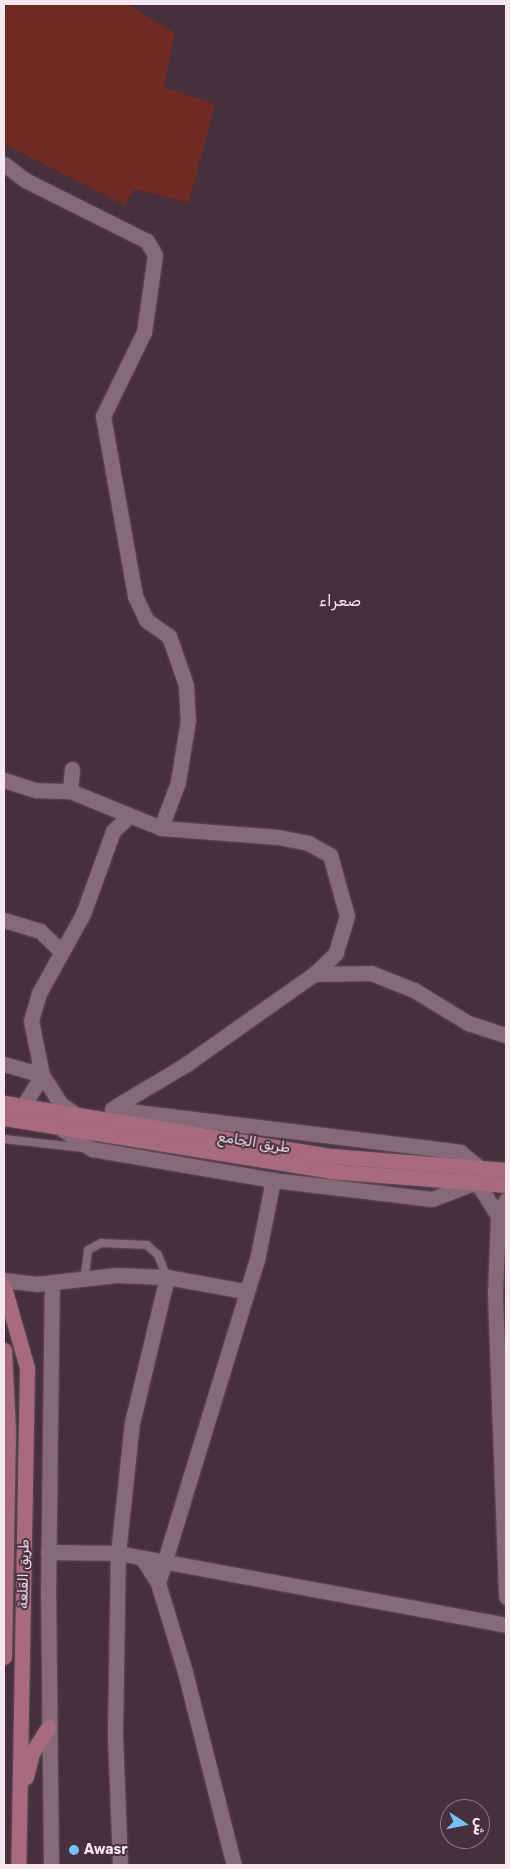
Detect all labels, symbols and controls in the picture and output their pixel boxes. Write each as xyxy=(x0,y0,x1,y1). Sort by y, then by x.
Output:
district label: صعراء xyxy=(319,591,361,611)
street label: طريق الجامع xyxy=(217,1129,291,1157)
street label: طريق القلعة xyxy=(15,1539,33,1609)
north arrow xyxy=(440,1799,490,1849)
text: ش xyxy=(469,1816,489,1837)
place label: Awasr xyxy=(84,1842,128,1858)
marker: Awasr xyxy=(68,1844,80,1856)

